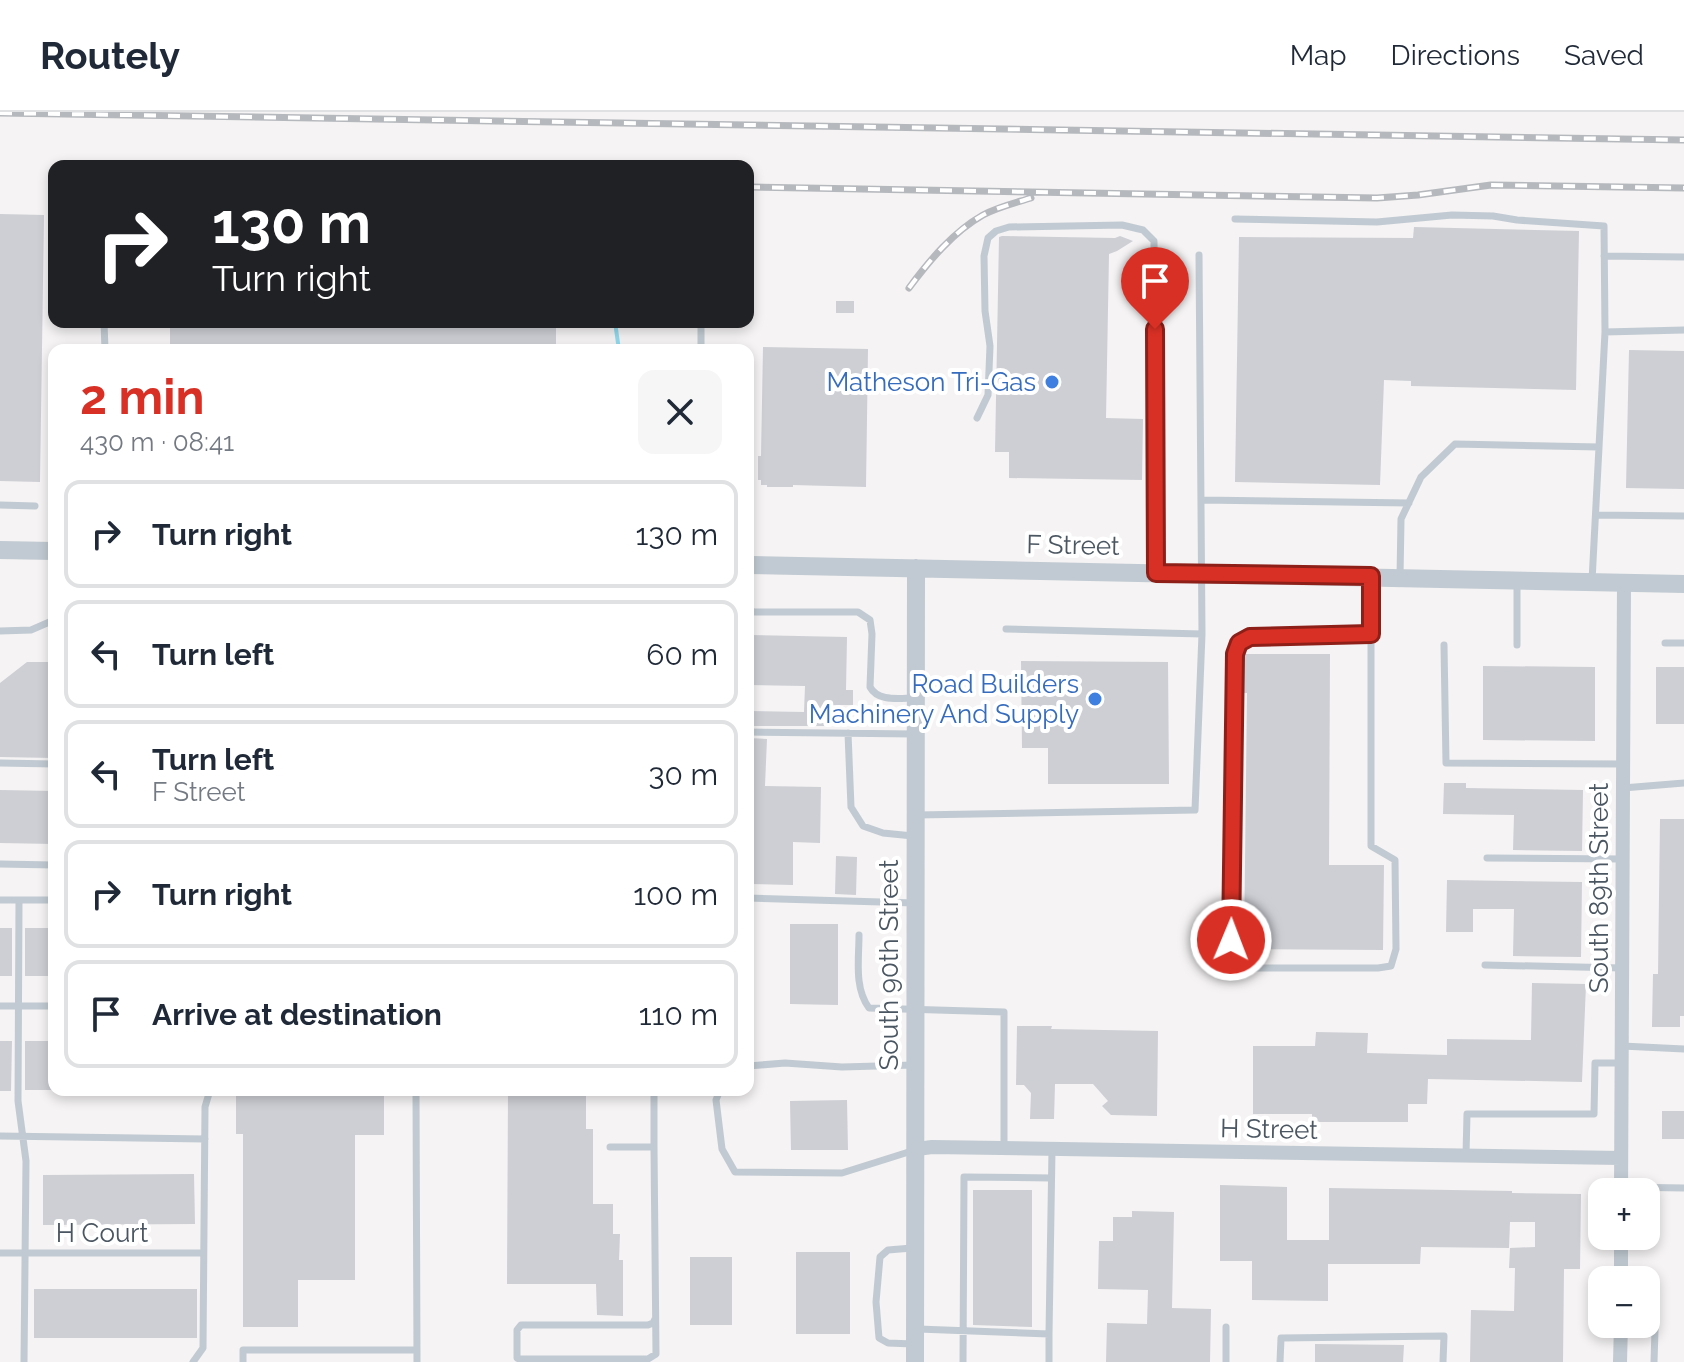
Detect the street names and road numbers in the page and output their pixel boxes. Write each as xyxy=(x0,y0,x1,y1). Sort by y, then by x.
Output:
street label: F Street xyxy=(1026,529,1120,561)
street label: South 89th Street xyxy=(1584,783,1614,993)
street label: South 90th Street xyxy=(874,859,904,1070)
street label: H Street xyxy=(1220,1113,1318,1145)
street label: H Court xyxy=(56,1218,148,1248)

